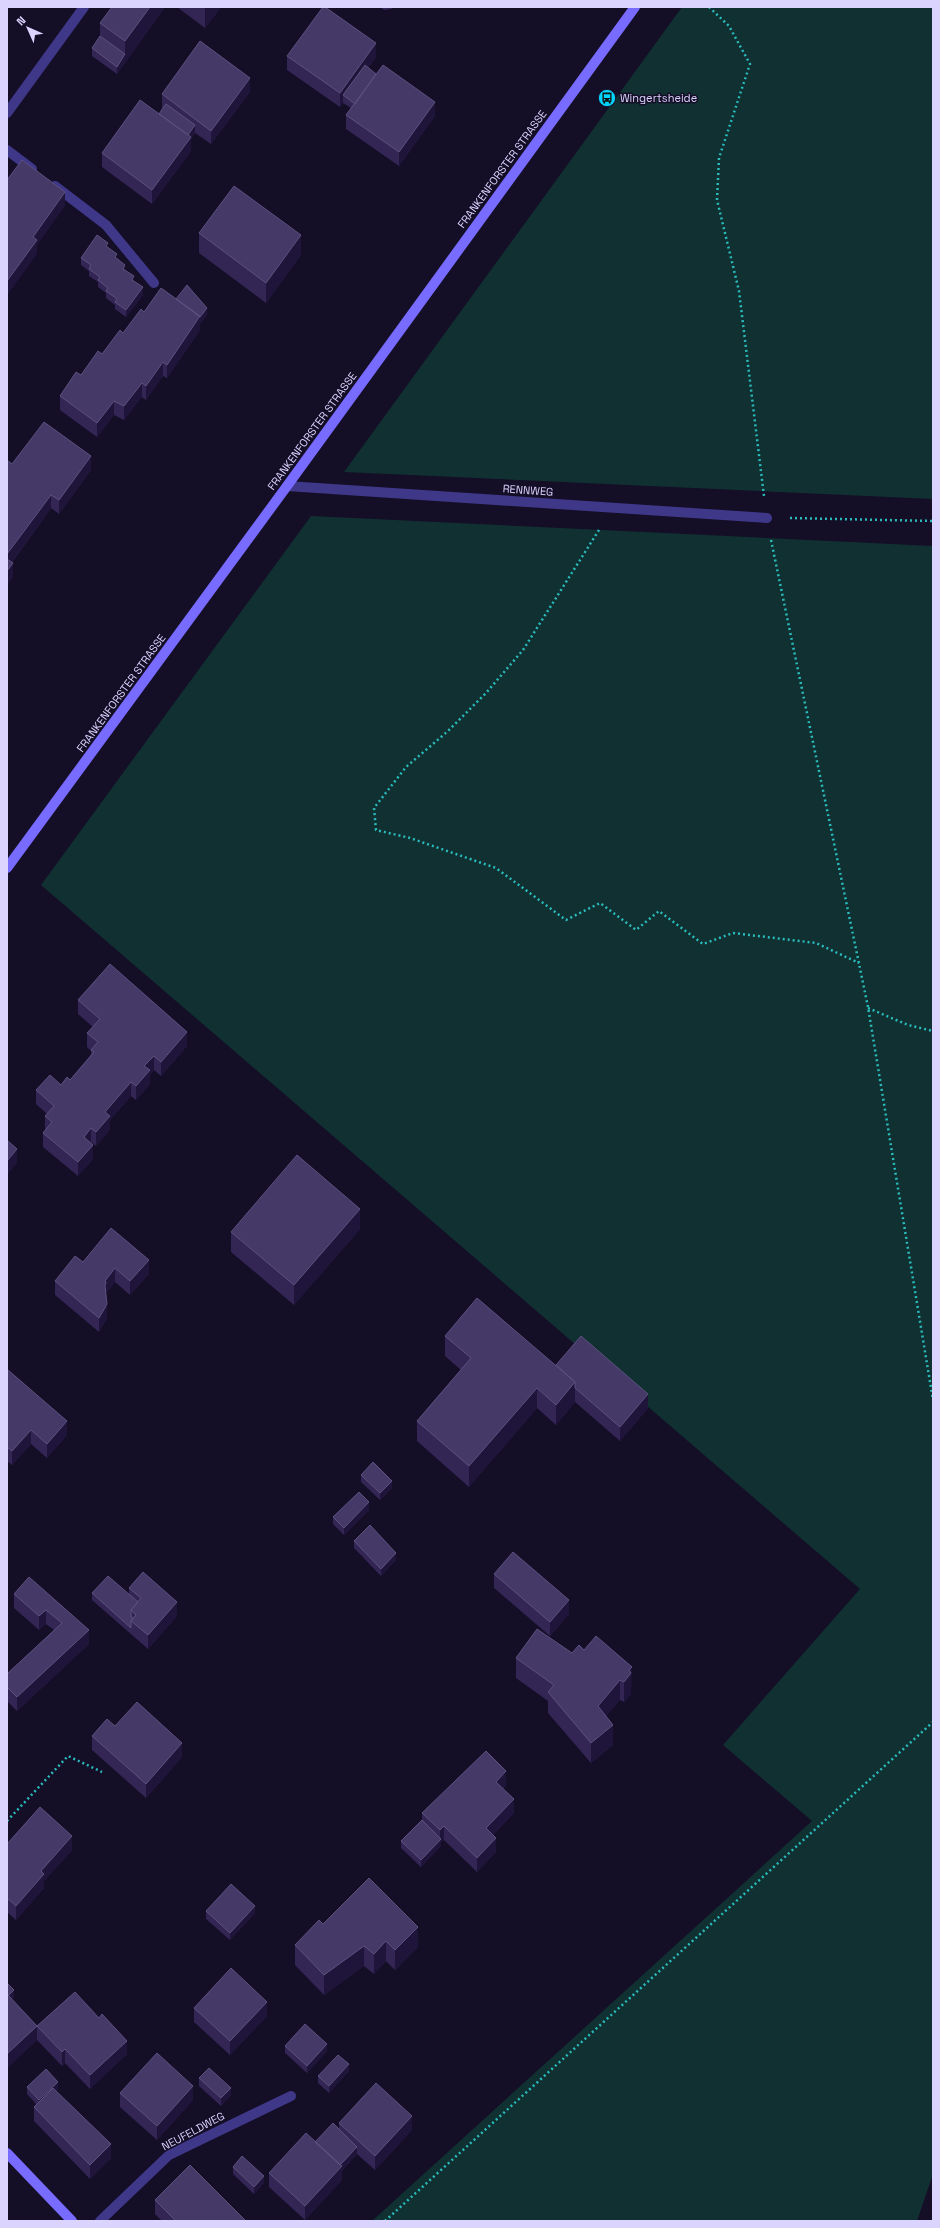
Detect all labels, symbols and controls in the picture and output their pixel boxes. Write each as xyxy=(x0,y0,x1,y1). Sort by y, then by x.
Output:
north arrow xyxy=(8,8,48,48)
text: N xyxy=(13,13,28,28)
bus stop icon: Wingertsheide xyxy=(597,88,617,108)
place label: Wingertsheide xyxy=(620,91,697,105)
street label: FRANKENFORSTER STRASSE xyxy=(454,107,550,231)
street label: FRANKENFORSTER STRASSE xyxy=(264,369,360,493)
street label: RENNWEG xyxy=(502,481,554,499)
street label: FRANKENFORSTER STRASSE xyxy=(73,631,169,755)
street label: NEUFELDWEG xyxy=(159,2109,227,2153)

